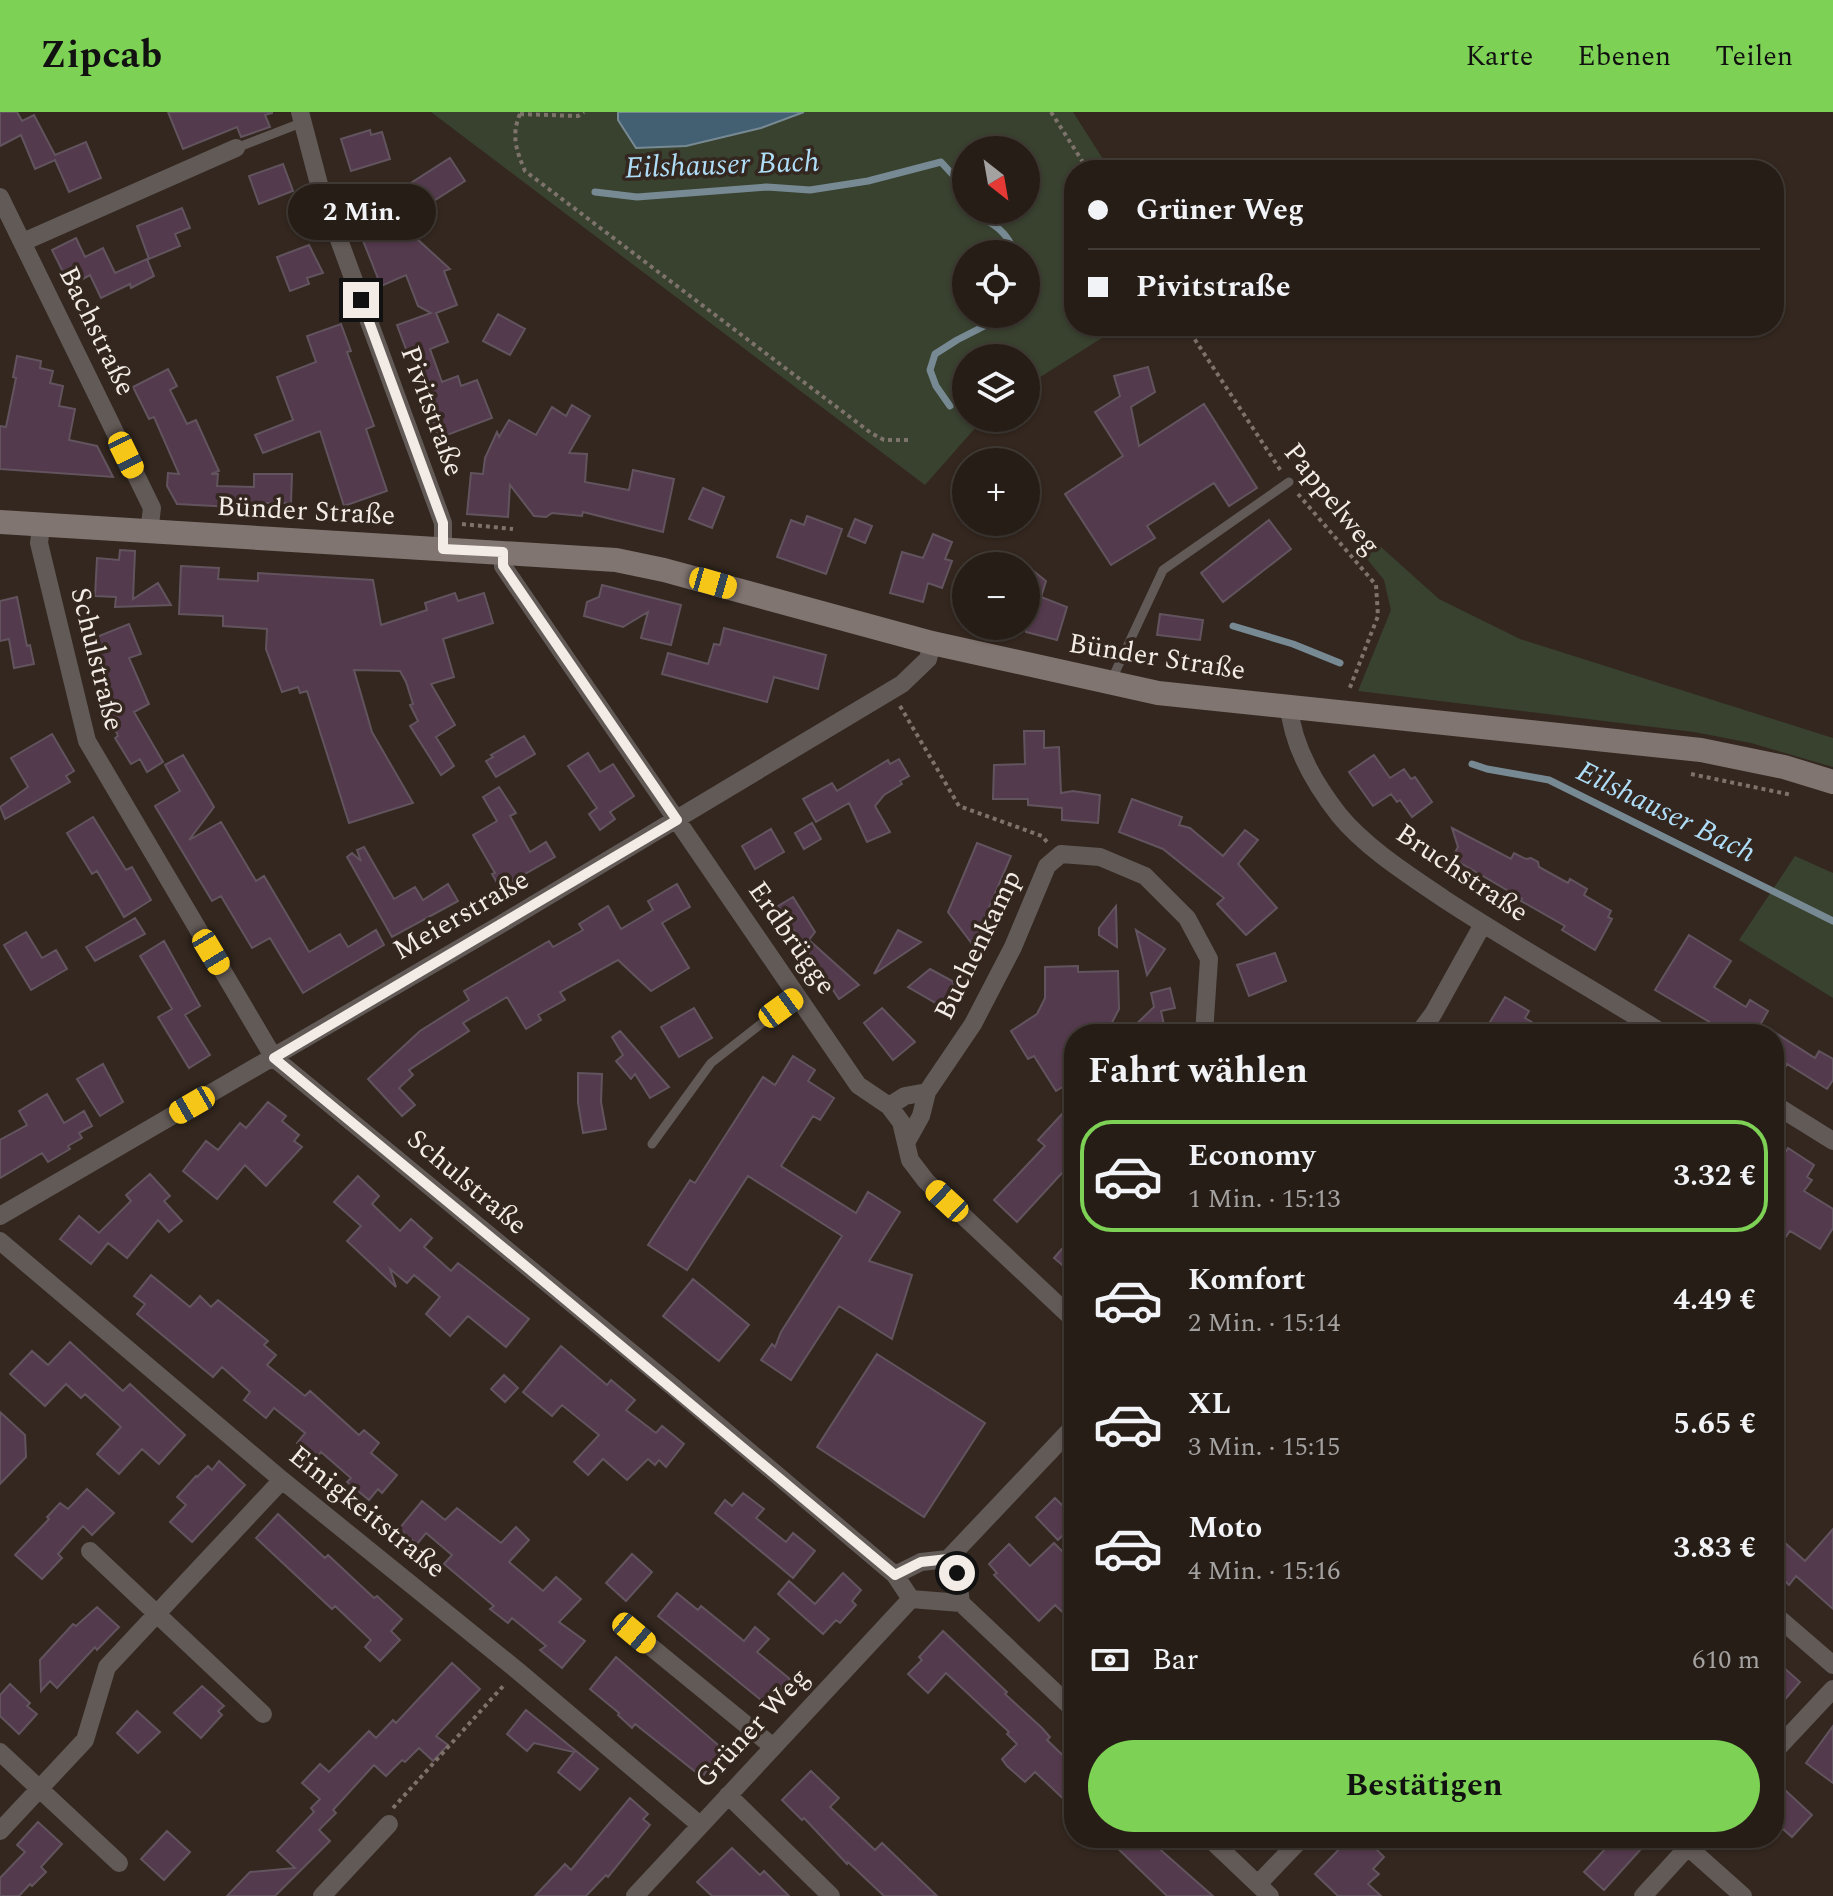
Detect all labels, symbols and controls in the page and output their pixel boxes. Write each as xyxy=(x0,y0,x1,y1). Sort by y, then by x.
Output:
text: Zipcab xyxy=(40,27,162,85)
text: Karte xyxy=(1465,35,1533,78)
text: Ebenen xyxy=(1577,35,1671,78)
text: Teilen xyxy=(1715,35,1793,78)
north arrow xyxy=(952,136,1040,224)
map controls xyxy=(952,136,1040,640)
water label: Eilshauser Bach xyxy=(624,139,820,191)
callout: 2 Min. xyxy=(287,184,435,240)
text: Grüner Weg xyxy=(1136,187,1304,233)
text: 2 Min. xyxy=(323,192,401,232)
button: locate xyxy=(952,240,1040,328)
street label: Bachstraße xyxy=(47,259,147,403)
text: Pivitstraße xyxy=(1136,264,1291,310)
route end xyxy=(343,282,379,318)
street label: Pivitstraße xyxy=(388,340,476,482)
button: layers xyxy=(952,344,1040,432)
car xyxy=(105,428,147,482)
street label: Pappelweg xyxy=(1273,433,1391,565)
button: + xyxy=(952,448,1040,536)
street label: Bünder Straße xyxy=(216,485,396,537)
button: − xyxy=(952,552,1040,640)
car xyxy=(687,565,739,601)
street label: Schulstraße xyxy=(58,583,136,735)
street label: Bünder Straße xyxy=(1065,622,1249,692)
water label: Eilshauser Bach xyxy=(1568,749,1764,875)
street label: Bruchstraße xyxy=(1387,813,1537,933)
street label: Meierstraße xyxy=(385,859,537,971)
street label: Buchenkamp xyxy=(923,863,1033,1027)
street label: Erdbrügge xyxy=(737,872,847,1004)
car xyxy=(188,925,234,979)
car xyxy=(755,984,807,1032)
text: Fahrt wählen xyxy=(1088,1044,1308,1099)
car xyxy=(165,1083,219,1127)
street label: Schulstraße xyxy=(397,1118,537,1246)
text: Economy xyxy=(1188,1133,1315,1179)
icon: car xyxy=(1092,1140,1164,1212)
text: 3.32 € xyxy=(1673,1153,1756,1199)
car xyxy=(921,1176,973,1226)
text: 1 Min. · 15:13 xyxy=(1188,1179,1340,1219)
text: Komfort xyxy=(1188,1257,1306,1303)
icon: car xyxy=(1092,1264,1164,1336)
text: 4.49 € xyxy=(1673,1277,1756,1323)
text: 2 Min. · 15:14 xyxy=(1188,1303,1340,1343)
text: XL xyxy=(1188,1381,1231,1427)
icon: car xyxy=(1092,1388,1164,1460)
text: 5.65 € xyxy=(1673,1401,1756,1447)
text: 3 Min. · 15:15 xyxy=(1188,1427,1340,1467)
street label: Einigkeitstraße xyxy=(279,1435,455,1589)
text: Moto xyxy=(1188,1505,1262,1551)
icon: car xyxy=(1092,1512,1164,1584)
text: 3.83 € xyxy=(1673,1525,1756,1571)
text: 4 Min. · 15:16 xyxy=(1188,1551,1340,1591)
route start xyxy=(939,1555,975,1591)
car xyxy=(608,1608,660,1658)
text: Bar xyxy=(1152,1637,1198,1683)
icon: cash xyxy=(1088,1638,1132,1682)
text: 610 m xyxy=(1692,1640,1760,1680)
street label: Grüner Weg xyxy=(684,1658,820,1798)
button: Bestätigen xyxy=(1088,1740,1760,1832)

